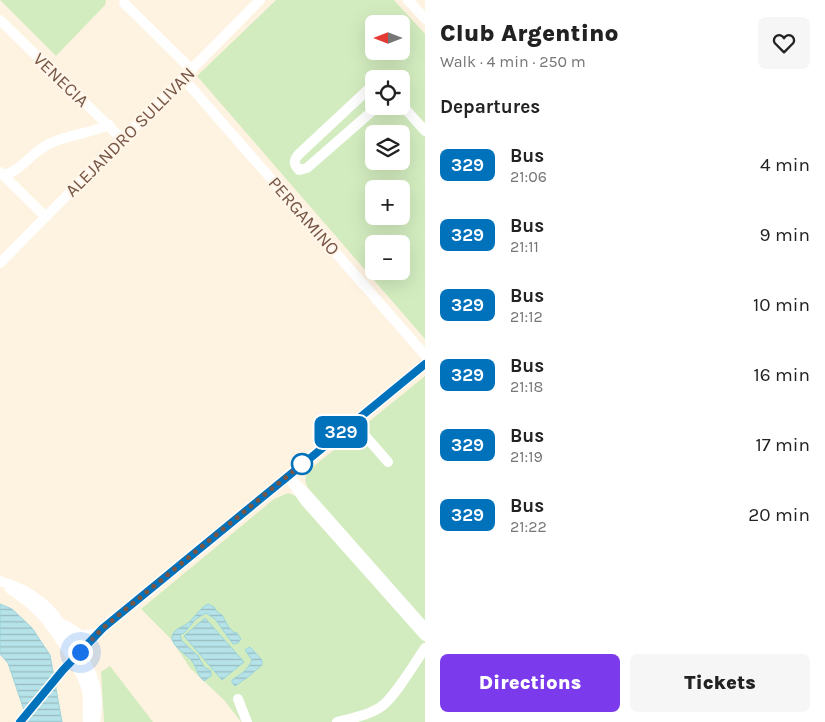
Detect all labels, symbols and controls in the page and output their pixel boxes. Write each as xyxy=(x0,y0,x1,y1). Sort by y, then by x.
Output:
north arrow xyxy=(365,15,410,60)
map controls xyxy=(365,15,410,280)
button: heart xyxy=(758,17,810,69)
text: Club Argentino xyxy=(440,19,619,47)
street label: VENECIA xyxy=(29,48,93,112)
text: Walk · 4 min · 250 m xyxy=(440,52,586,71)
street label: ALEJANDRO SULLIVAN xyxy=(61,63,199,201)
button: locate xyxy=(365,70,410,115)
text: Departures xyxy=(440,96,540,118)
button: layers xyxy=(365,125,410,170)
text: Bus xyxy=(510,145,544,167)
text: 329 xyxy=(451,154,484,176)
text: 4 min xyxy=(760,154,810,176)
text: 21:06 xyxy=(510,167,547,186)
street label: PERGAMINO xyxy=(264,172,344,260)
button: + xyxy=(365,180,410,225)
text: Bus xyxy=(510,215,544,237)
text: 329 xyxy=(451,224,484,246)
text: 9 min xyxy=(760,224,810,246)
button: − xyxy=(365,235,410,280)
text: 21:11 xyxy=(510,237,539,256)
text: Bus xyxy=(510,285,544,307)
text: 329 xyxy=(451,294,484,316)
text: 10 min xyxy=(753,294,810,316)
text: 21:12 xyxy=(510,307,543,326)
text: Bus xyxy=(510,355,544,377)
text: 329 xyxy=(451,364,484,386)
text: 16 min xyxy=(753,364,810,386)
text: 21:18 xyxy=(510,377,543,396)
line badge: 329 xyxy=(312,416,370,448)
text: 329 xyxy=(324,421,358,443)
text: Bus xyxy=(510,425,544,447)
text: 329 xyxy=(451,434,484,456)
text: 17 min xyxy=(755,434,810,456)
text: 21:19 xyxy=(510,447,543,466)
unlabelled marker xyxy=(291,453,313,475)
text: Bus xyxy=(510,495,544,517)
text: 329 xyxy=(451,504,484,526)
text: 20 min xyxy=(748,504,810,526)
text: 21:22 xyxy=(510,517,547,536)
your location xyxy=(68,640,93,665)
button: Directions xyxy=(440,654,620,712)
button: Tickets xyxy=(630,654,810,712)

